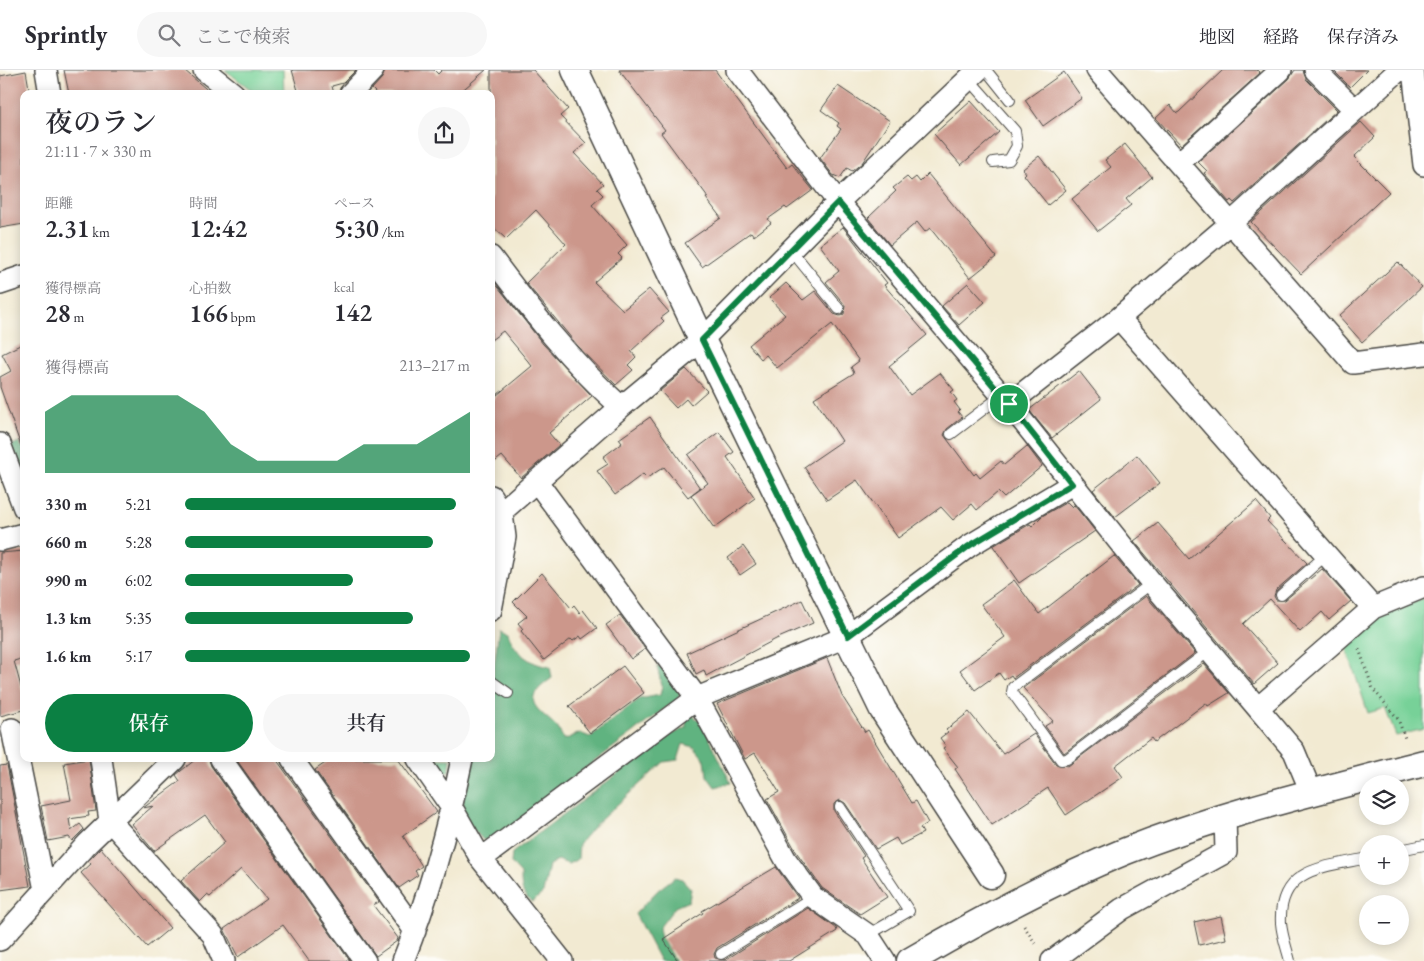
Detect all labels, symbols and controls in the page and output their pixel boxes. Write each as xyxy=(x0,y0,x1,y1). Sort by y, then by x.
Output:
search box xyxy=(137,12,487,57)
text: Sprintly xyxy=(25,19,107,50)
icon: search xyxy=(155,21,183,49)
text: ここで検索 xyxy=(195,24,290,49)
text: 地図 xyxy=(1199,25,1235,48)
text: 経路 xyxy=(1263,25,1299,48)
text: 保存済み xyxy=(1327,25,1399,48)
text: 夜のラン xyxy=(45,104,157,140)
button: share xyxy=(418,107,470,159)
text: 21:11 · 7 × 330 m xyxy=(45,141,152,162)
text: 距離 xyxy=(45,194,73,212)
text: 時間 xyxy=(189,194,217,212)
text: ペース xyxy=(334,194,375,212)
text: 2.31 xyxy=(45,212,90,244)
text: 12:42 xyxy=(189,212,247,244)
text: 5:30 xyxy=(334,212,379,244)
text: km xyxy=(90,223,110,241)
text: /km xyxy=(379,223,405,241)
text: kcal xyxy=(334,278,355,296)
text: 獲得標高 xyxy=(45,279,101,297)
text: 心拍数 xyxy=(189,279,231,297)
text: 142 xyxy=(334,296,372,328)
text: 28 xyxy=(45,297,71,329)
text: 166 xyxy=(189,297,228,329)
text: m xyxy=(71,308,84,326)
text: bpm xyxy=(228,308,256,326)
text: 213–217 m xyxy=(399,355,470,376)
text: 獲得標高 xyxy=(45,357,109,378)
pin xyxy=(988,383,1030,425)
icon: arrive xyxy=(995,390,1023,418)
text: 330 m xyxy=(45,494,87,515)
text: 5:21 xyxy=(125,494,152,515)
text: 660 m xyxy=(45,532,87,553)
text: 5:28 xyxy=(125,532,152,553)
text: 990 m xyxy=(45,570,87,591)
text: 6:02 xyxy=(125,570,152,591)
text: 1.3 km xyxy=(45,608,91,629)
text: 5:35 xyxy=(125,608,152,629)
text: 1.6 km xyxy=(45,646,91,667)
text: 5:17 xyxy=(125,646,152,667)
button: 保存 xyxy=(45,694,253,752)
button: 共有 xyxy=(263,694,470,752)
map controls xyxy=(1359,775,1409,945)
button: layers xyxy=(1359,775,1409,825)
button: + xyxy=(1359,835,1409,885)
button: − xyxy=(1359,895,1409,945)

